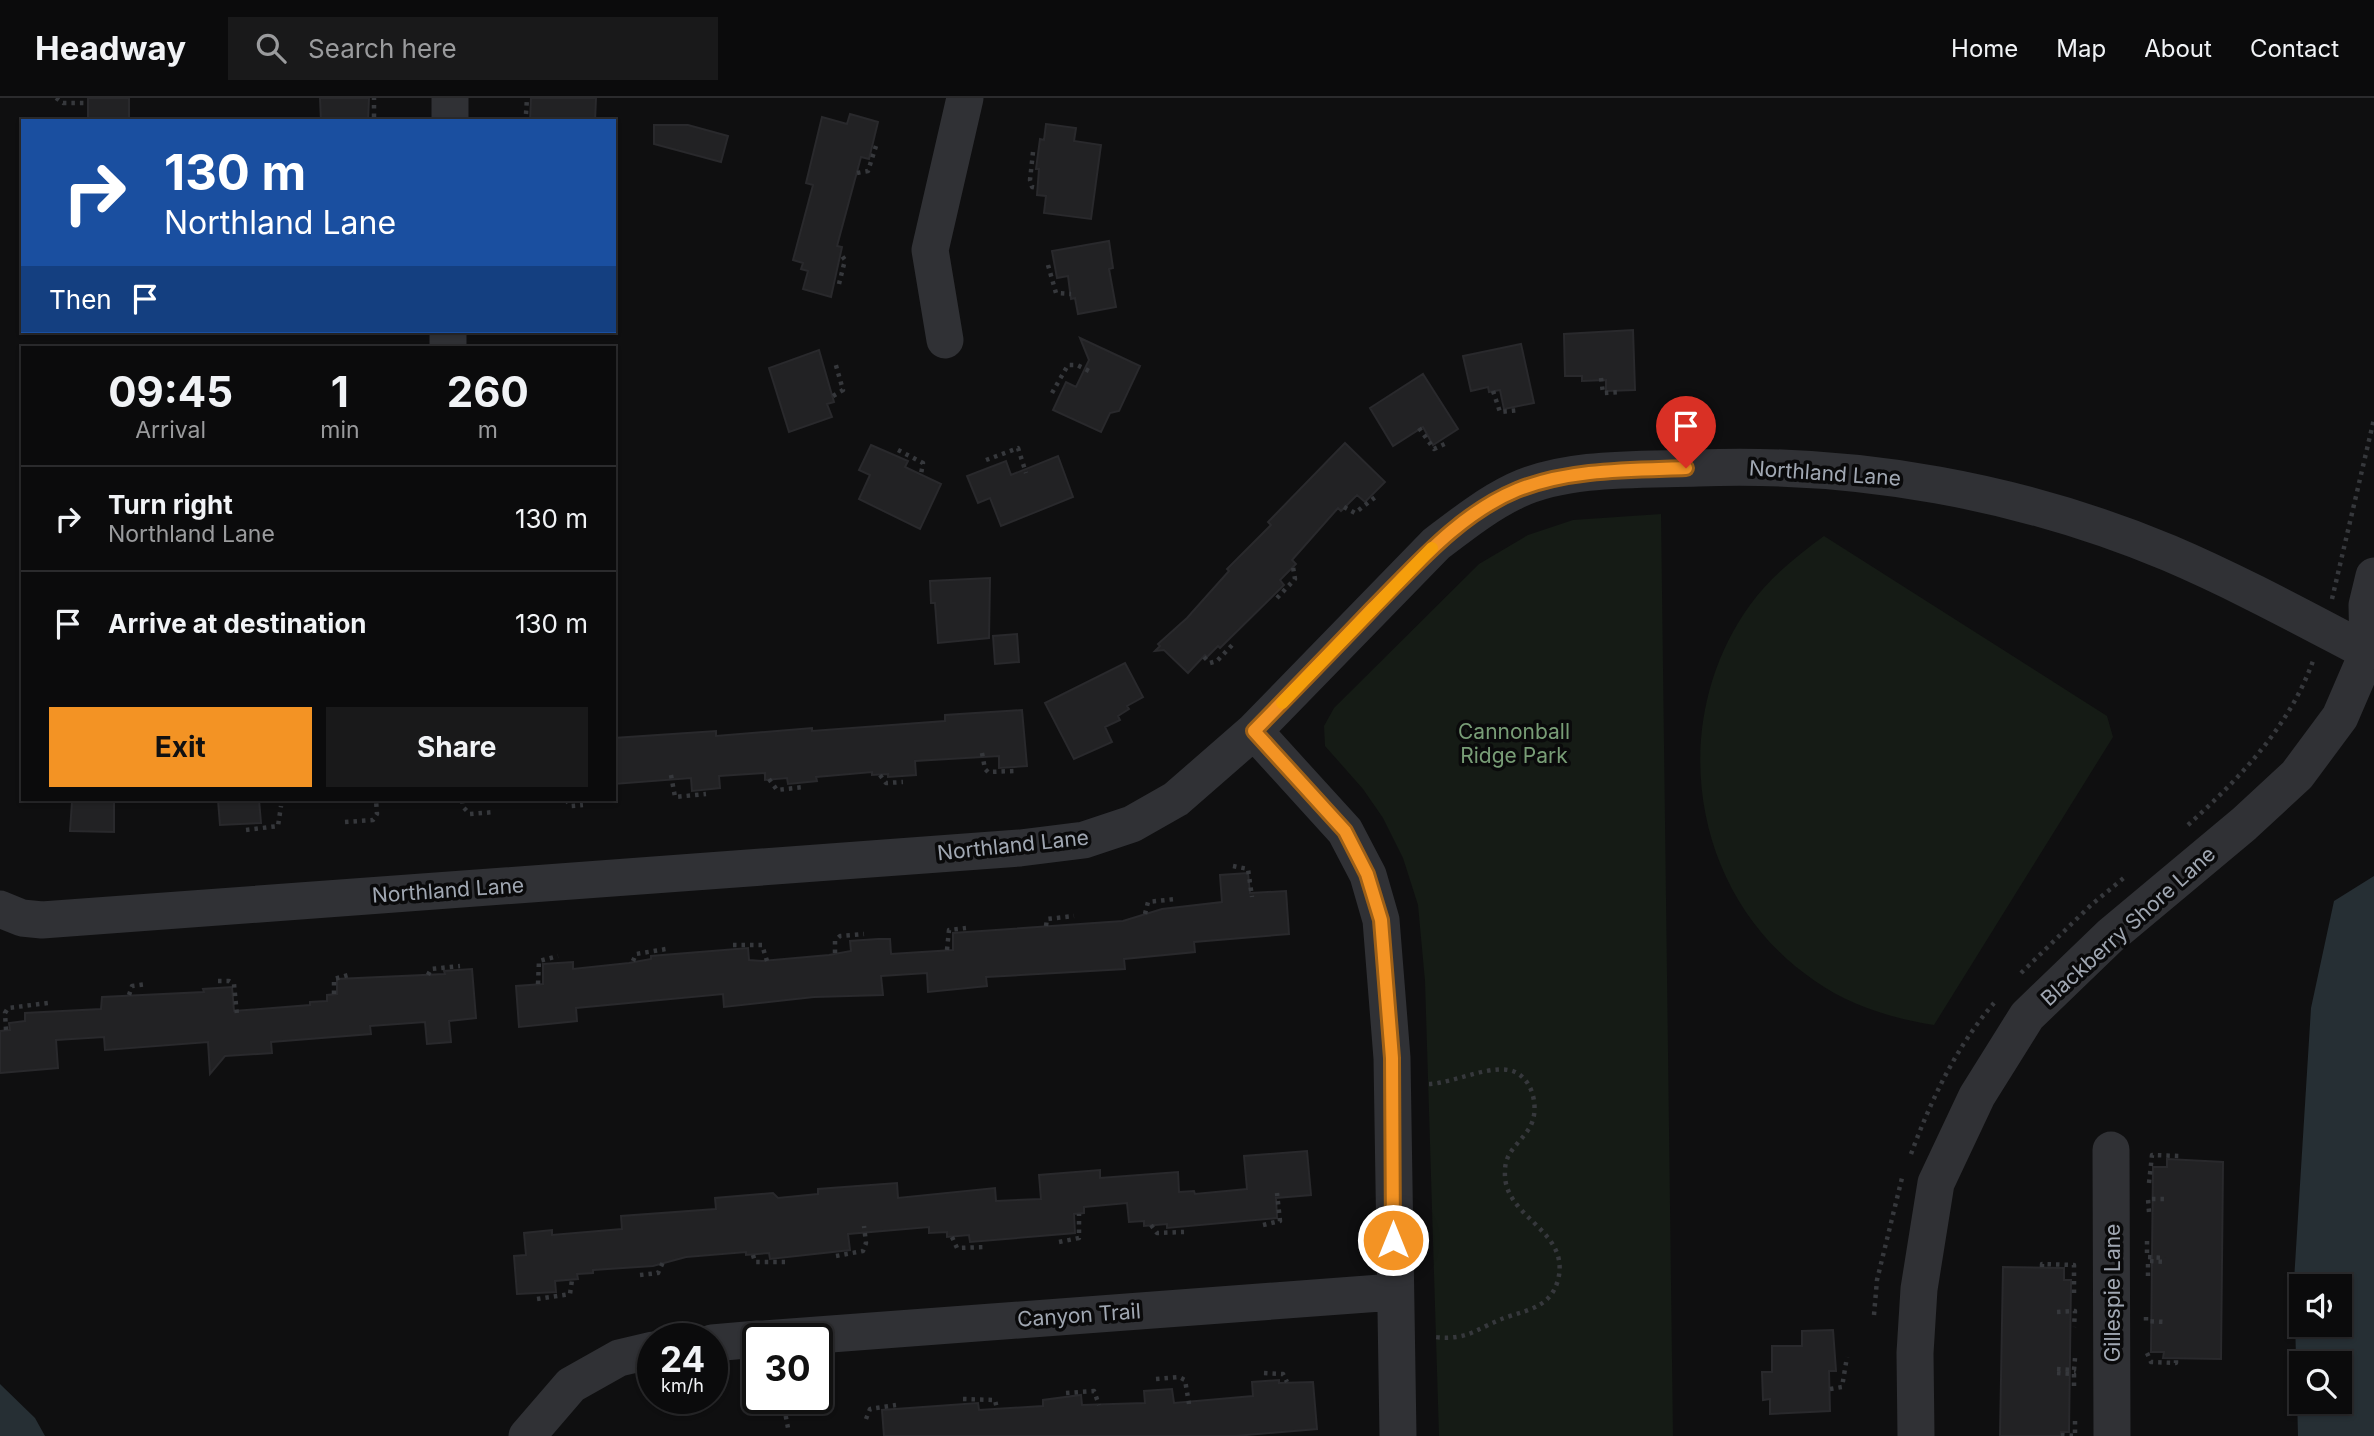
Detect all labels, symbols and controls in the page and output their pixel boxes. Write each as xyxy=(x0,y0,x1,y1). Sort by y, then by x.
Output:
search box xyxy=(228,17,718,80)
text: Headway xyxy=(35,28,186,68)
icon: search xyxy=(252,29,290,67)
text: Search here xyxy=(308,33,457,64)
text: Home xyxy=(1951,34,2018,63)
text: Map xyxy=(2056,34,2106,63)
text: About xyxy=(2144,34,2212,63)
text: Contact xyxy=(2250,34,2339,63)
text: 130 m xyxy=(164,143,306,202)
icon: right xyxy=(49,147,140,238)
text: Northland Lane xyxy=(164,203,396,242)
icon: arrive xyxy=(126,280,164,318)
text: Then xyxy=(49,284,112,315)
text: 09:45 xyxy=(108,366,233,417)
text: 1 xyxy=(331,366,349,417)
text: 260 xyxy=(447,366,529,417)
pin xyxy=(1656,396,1716,468)
icon: arrive xyxy=(1667,407,1705,445)
text: Arrival xyxy=(135,416,206,444)
text: min xyxy=(320,416,360,444)
text: m xyxy=(478,416,498,444)
street label: Northland Lane xyxy=(1748,455,1902,491)
text: Turn right xyxy=(108,489,233,520)
icon: right xyxy=(49,500,87,538)
text: 130 m xyxy=(515,503,588,534)
text: Northland Lane xyxy=(108,520,275,548)
icon: arrive xyxy=(49,605,87,643)
text: Arrive at destination xyxy=(108,608,367,639)
text: 130 m xyxy=(515,608,588,639)
button: Exit xyxy=(49,707,312,787)
button: Share xyxy=(326,707,588,787)
park label: Cannonball Ridge Park xyxy=(1458,719,1570,768)
street label: Northland Lane xyxy=(936,825,1090,865)
street label: Blackberry Shore Lane xyxy=(2036,841,2220,1011)
street label: Northland Lane xyxy=(371,872,525,908)
position arrow xyxy=(1356,1203,1430,1277)
street label: Gillespie Lane xyxy=(2100,1224,2125,1362)
map controls xyxy=(2289,1274,2352,1414)
button: sound xyxy=(2289,1274,2352,1337)
street label: Canyon Trail xyxy=(1016,1298,1142,1332)
speed limit sign: 30 xyxy=(742,1323,833,1414)
text: 24 xyxy=(660,1338,705,1380)
button: search xyxy=(2289,1351,2352,1414)
text: km/h xyxy=(661,1375,704,1396)

